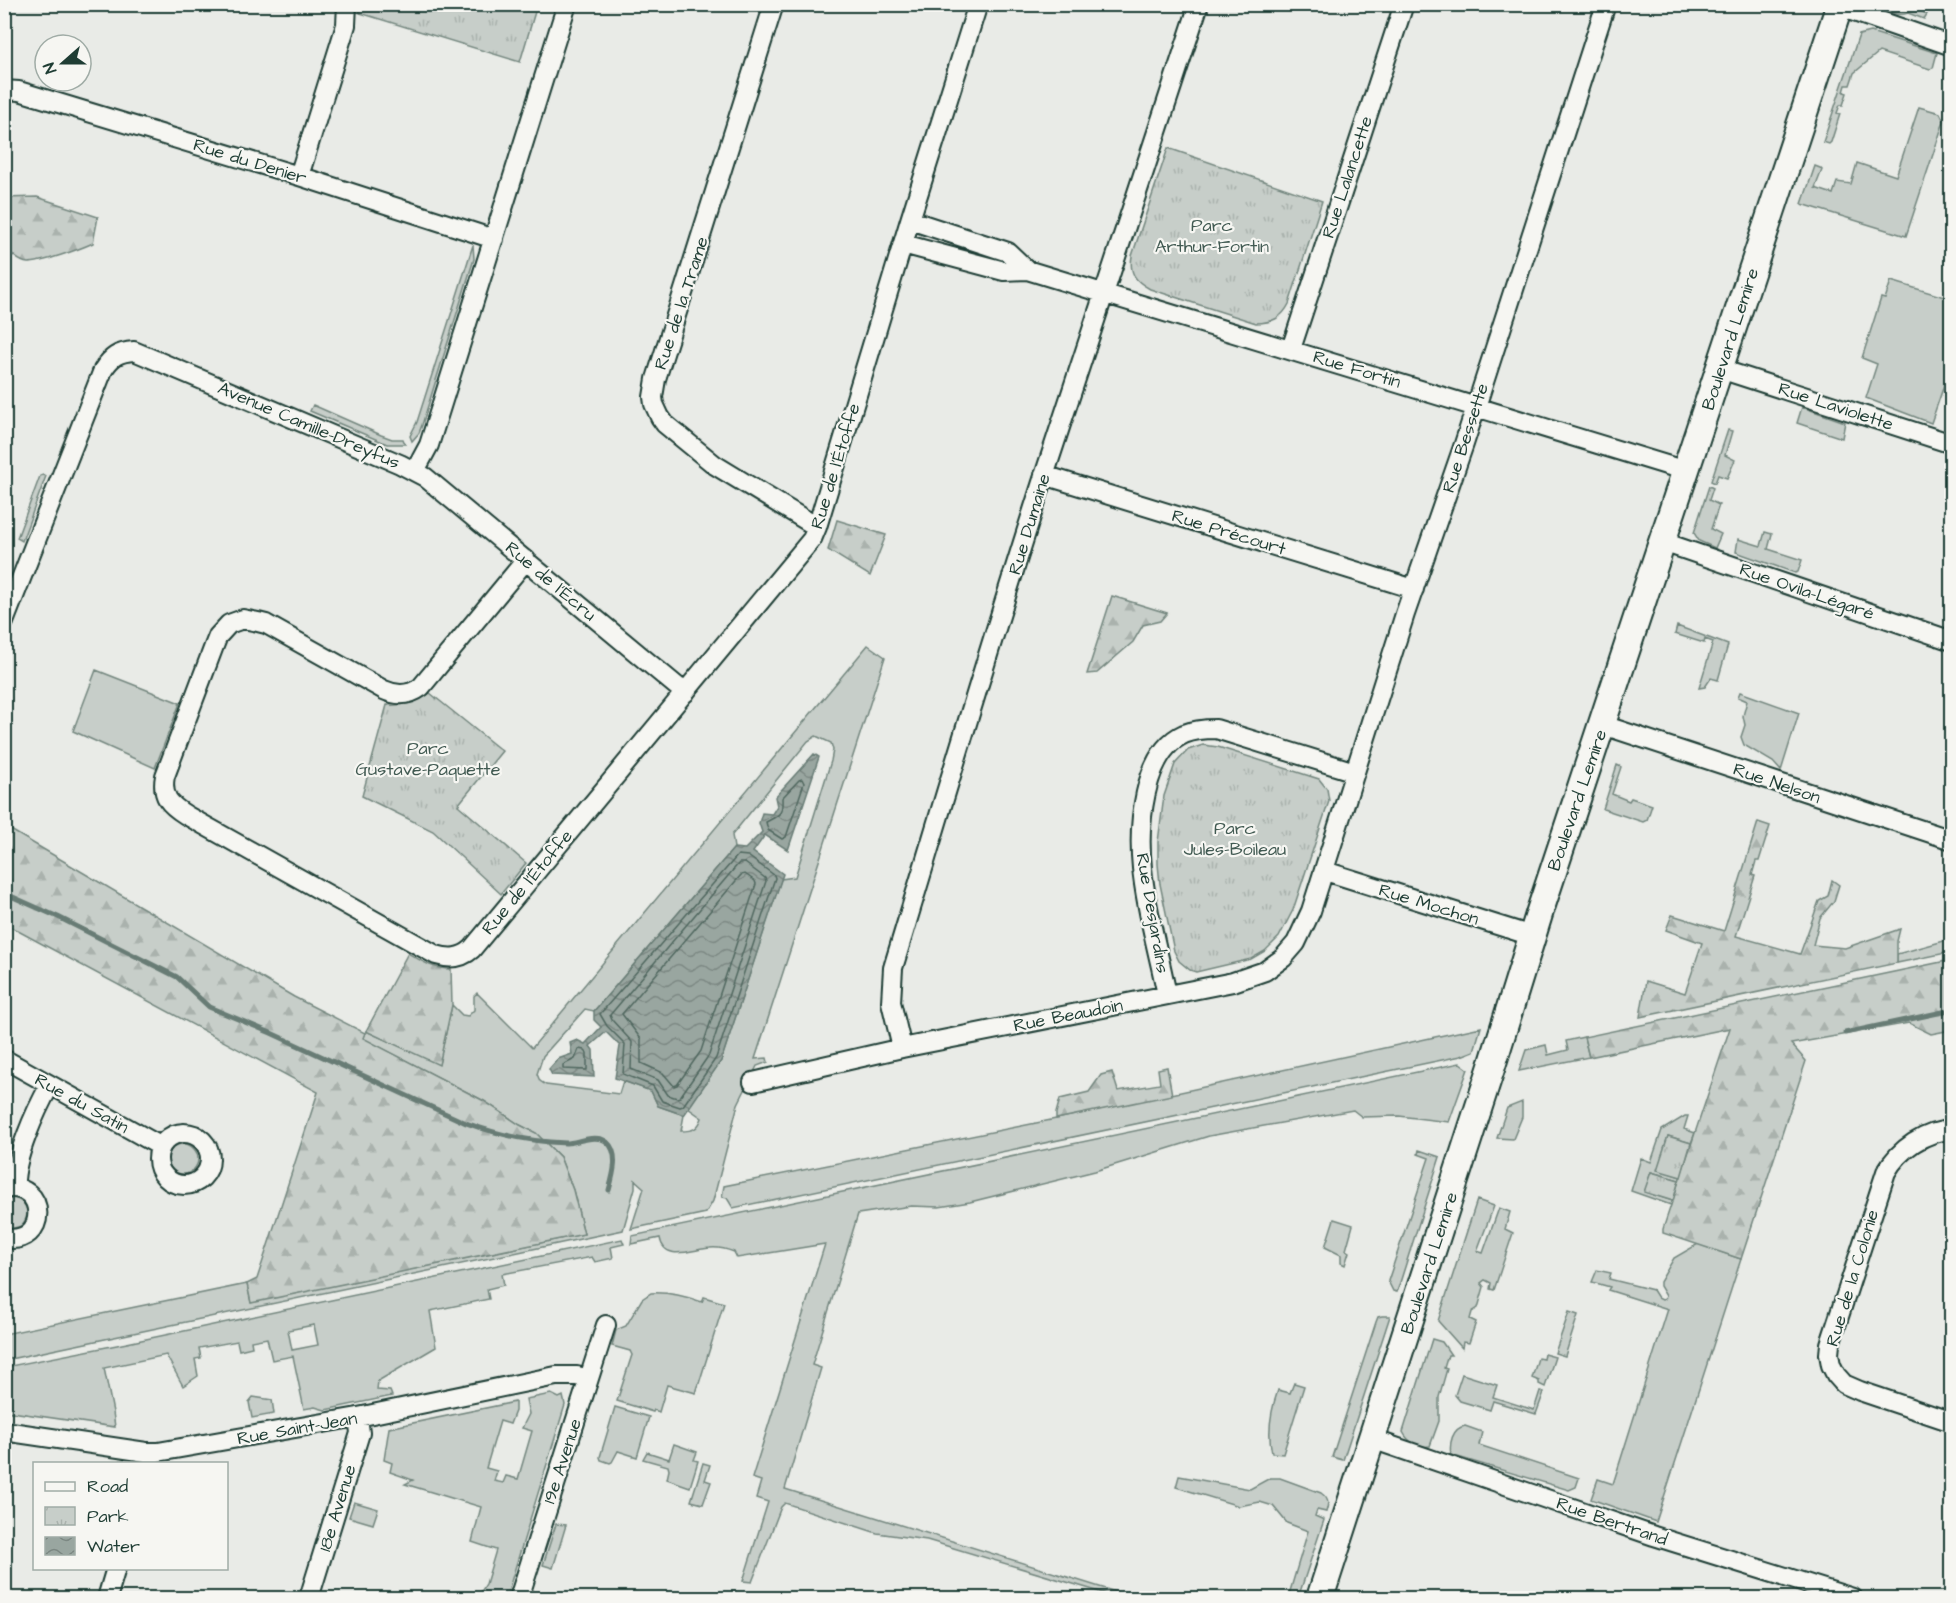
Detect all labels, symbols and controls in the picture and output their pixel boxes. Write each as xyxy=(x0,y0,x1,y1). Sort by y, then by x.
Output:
north arrow xyxy=(33,33,93,93)
text: N xyxy=(38,59,62,77)
street label: Rue Lalancette xyxy=(1316,113,1379,241)
street label: Rue du Denier xyxy=(190,132,310,191)
park label: Parc Arthur-Fortin xyxy=(1155,213,1269,259)
street label: Rue de la Trame xyxy=(648,233,715,373)
street label: Boulevard Lemire xyxy=(1696,265,1765,413)
street label: Rue Fortin xyxy=(1310,344,1404,395)
street label: Avenue Camille-Dreyfus xyxy=(214,376,404,476)
street label: Rue Laviolette xyxy=(1775,376,1897,437)
street label: Rue Bessette xyxy=(1436,380,1495,496)
street label: Rue de l'Étoffe xyxy=(805,400,867,532)
street label: Rue Dumaine xyxy=(1002,470,1057,578)
street label: Rue Précourt xyxy=(1169,503,1290,562)
street label: Rue de l'Écru xyxy=(500,536,602,627)
street label: Rue Ovila-Légaré xyxy=(1736,557,1878,627)
street label: Boulevard Lemire xyxy=(1542,726,1613,874)
park label: Parc Gustave-Paquette xyxy=(356,736,501,782)
street label: Rue Nelson xyxy=(1730,757,1824,810)
park label: Parc Jules-Boileau xyxy=(1184,816,1286,862)
street label: Rue de l'Étoffe xyxy=(476,824,579,940)
street label: Rue Desjardins xyxy=(1130,851,1175,975)
street label: Rue Mochon xyxy=(1376,877,1482,932)
street label: Rue Beaudoin xyxy=(1011,993,1125,1038)
street label: Rue du Satin xyxy=(30,1067,133,1140)
street label: Boulevard Lemire xyxy=(1395,1189,1464,1337)
street label: Rue de la Colonie xyxy=(1820,1207,1885,1349)
street label: Rue Saint-Jean xyxy=(235,1406,359,1451)
street label: 19e Avenue xyxy=(537,1415,588,1507)
street label: 18e Avenue xyxy=(312,1461,363,1555)
legend xyxy=(33,1462,228,1570)
text: Road xyxy=(87,1474,128,1499)
street label: Rue Bertrand xyxy=(1553,1491,1671,1552)
text: Park xyxy=(87,1504,129,1529)
text: Water xyxy=(87,1534,140,1559)

